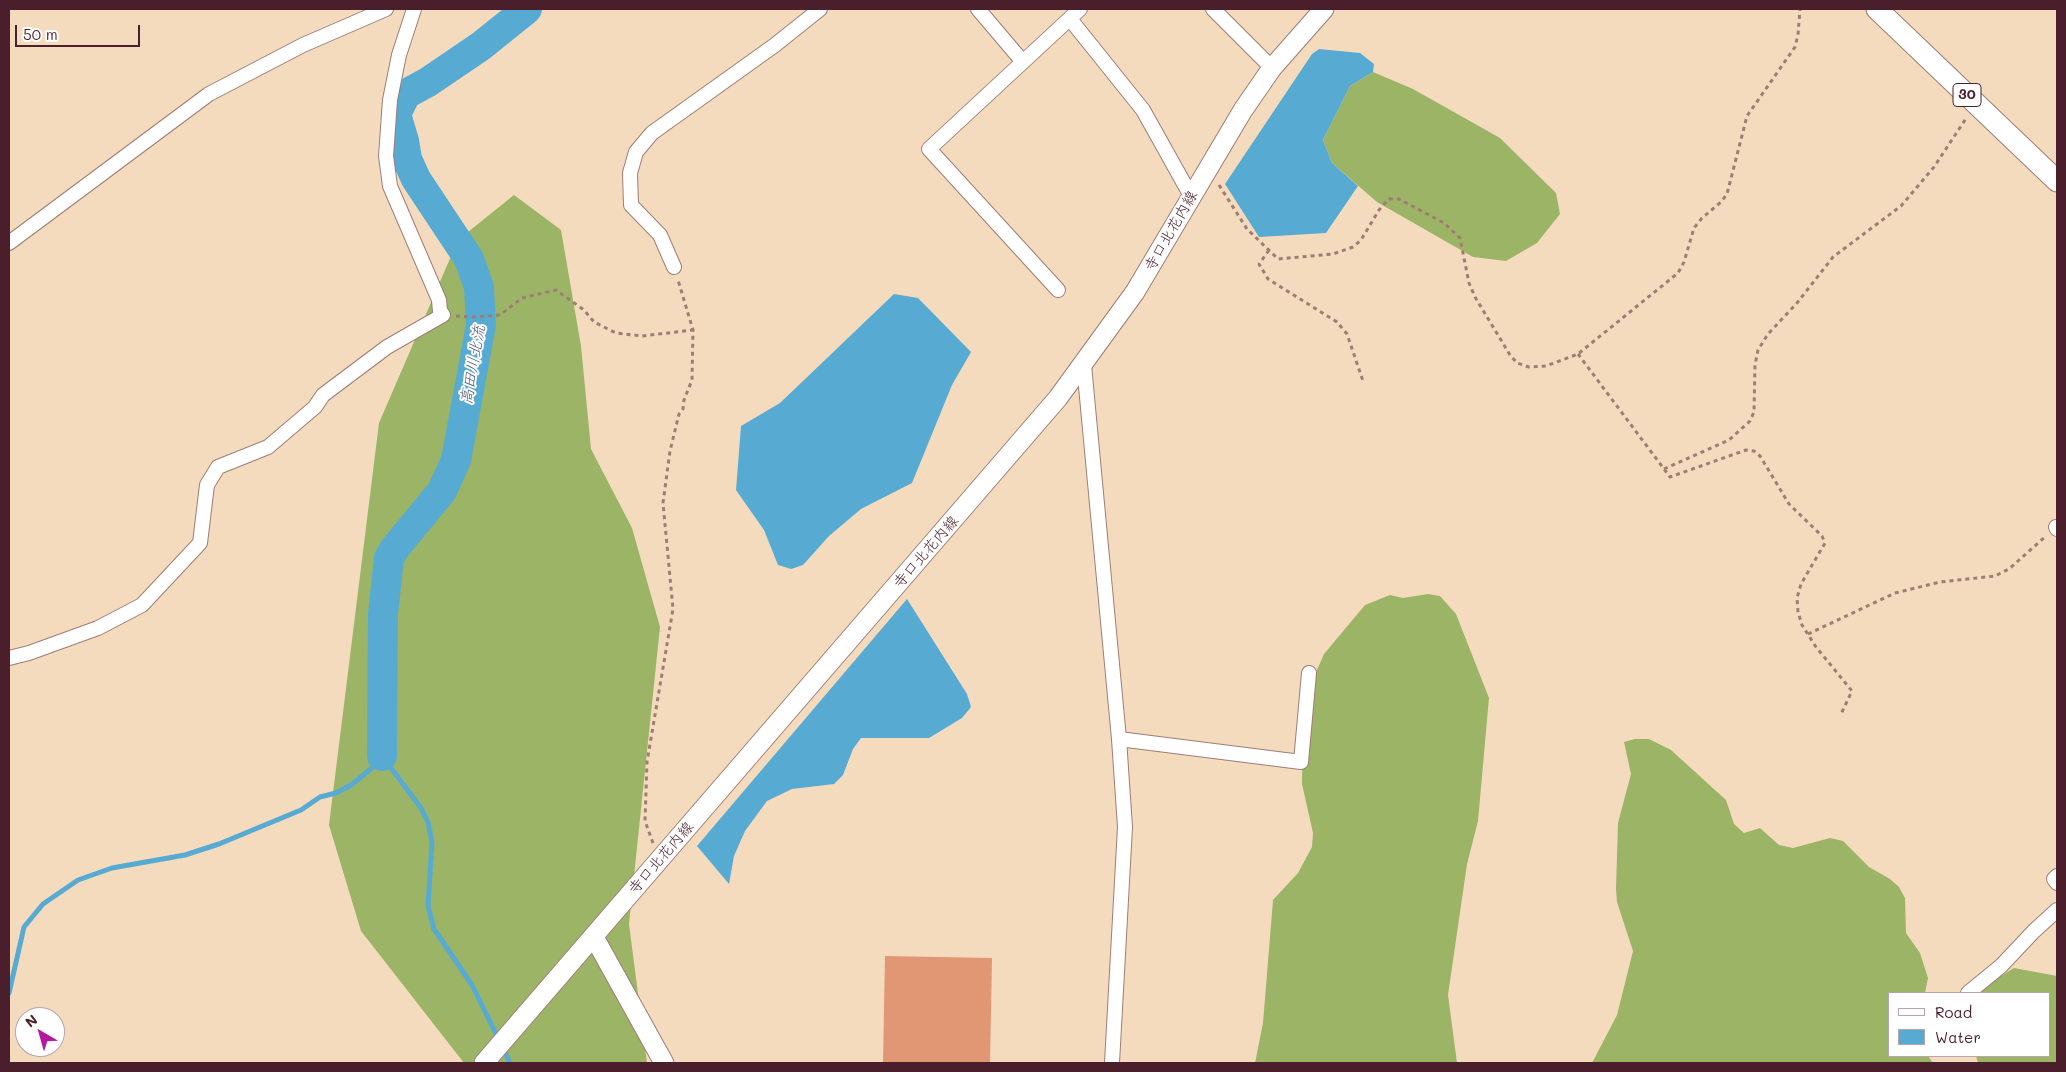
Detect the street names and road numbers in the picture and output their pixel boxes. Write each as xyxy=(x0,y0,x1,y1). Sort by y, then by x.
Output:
road number: 30 xyxy=(1953,84,1981,106)
street label: 寺口北花内線 xyxy=(1141,188,1201,274)
street label: 寺口北花内線 xyxy=(890,512,962,592)
street label: 寺口北花内線 xyxy=(625,818,697,898)

